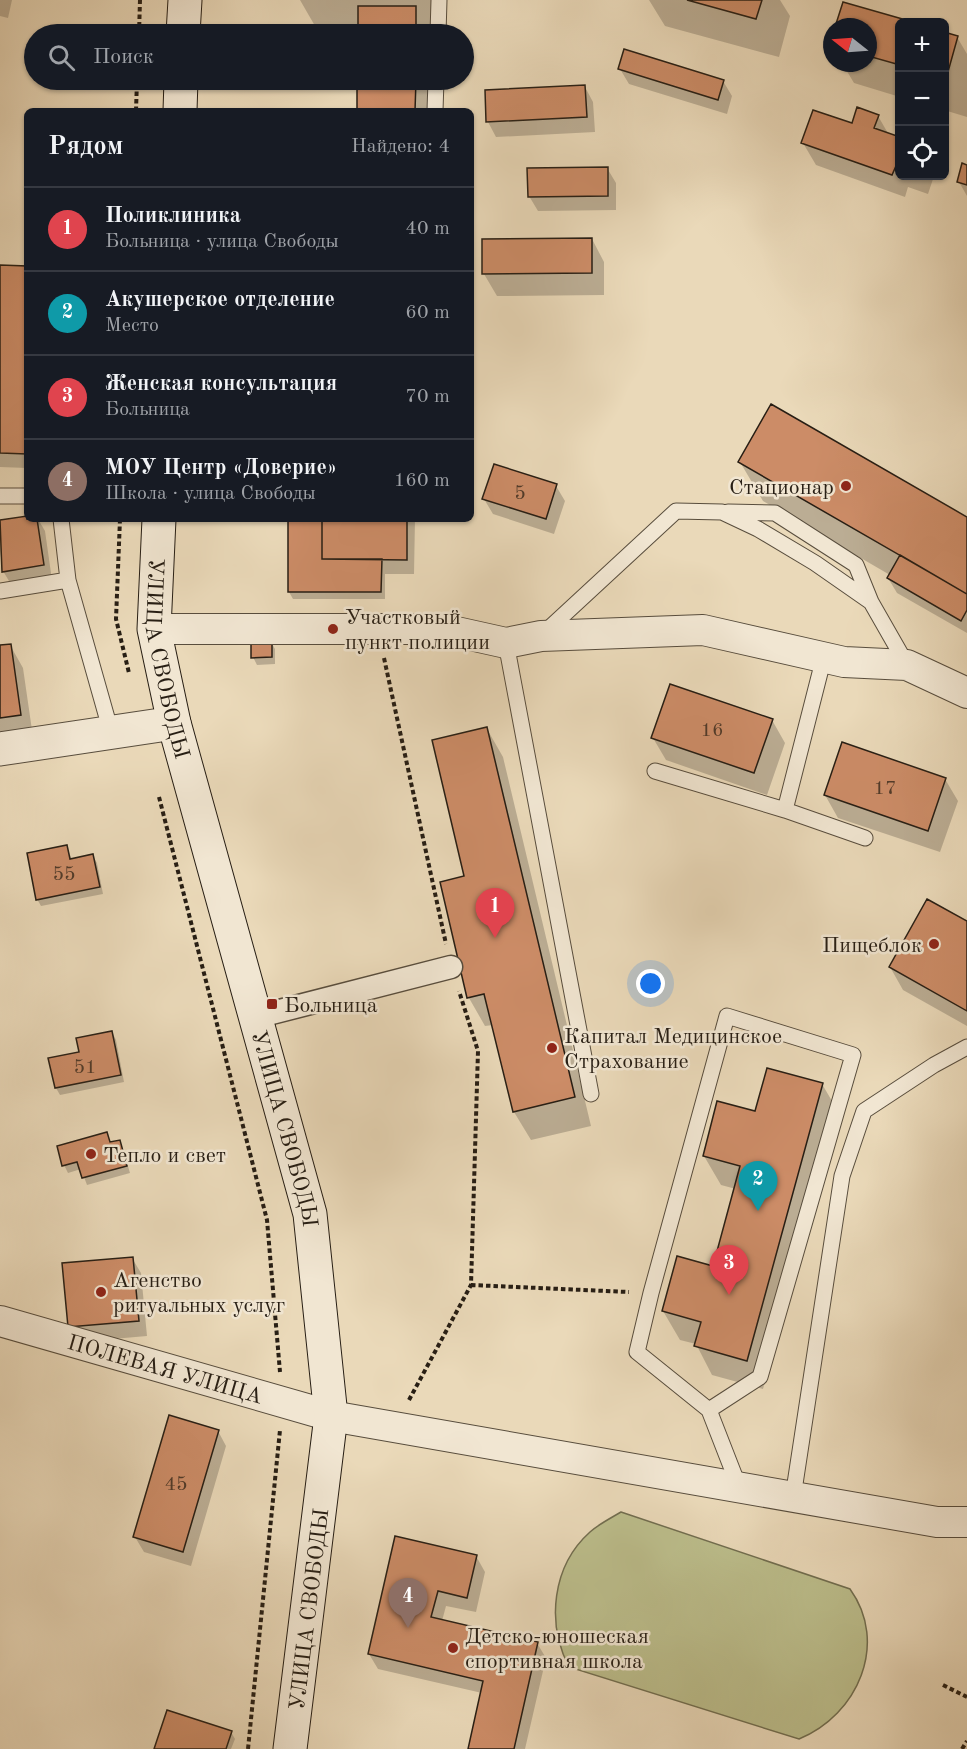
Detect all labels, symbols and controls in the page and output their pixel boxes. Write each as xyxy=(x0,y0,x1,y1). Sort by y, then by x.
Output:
north arrow xyxy=(823,18,877,72)
map controls xyxy=(895,18,949,180)
button: + xyxy=(895,18,949,72)
search box xyxy=(24,24,474,90)
icon: search xyxy=(45,41,78,74)
text: Поиск xyxy=(93,46,154,68)
button: − xyxy=(895,72,949,126)
button: locate xyxy=(895,126,949,180)
text: Рядом xyxy=(48,134,123,160)
text: Найдено: 4 xyxy=(351,137,450,157)
text: Поликлиника xyxy=(105,205,241,227)
text: 1 xyxy=(62,219,73,239)
text: 40 m xyxy=(405,219,450,239)
text: Больница · улица Свободы xyxy=(105,232,339,252)
text: Акушерское отделение xyxy=(105,289,335,311)
text: 2 xyxy=(62,303,73,323)
text: 60 m xyxy=(405,303,450,323)
text: Место xyxy=(105,316,159,336)
text: Женская консультация xyxy=(105,373,337,395)
text: 3 xyxy=(62,387,73,407)
text: 70 m xyxy=(405,387,450,407)
text: Больница xyxy=(105,400,190,420)
text: МОУ Центр «Доверие» xyxy=(105,457,337,479)
text: 4 xyxy=(62,471,73,491)
text: 160 m xyxy=(394,471,450,491)
place label: Стационар xyxy=(729,477,834,499)
marker: Стационар xyxy=(839,479,853,493)
text: Школа · улица Свободы xyxy=(105,484,316,504)
house number: 5 xyxy=(514,484,526,504)
street label: УЛИЦА СВОБОДЫ xyxy=(140,558,192,762)
place label: Участковый пункт полиции xyxy=(345,607,490,654)
marker: Участковый пункт полиции xyxy=(326,622,340,636)
house number: 16 xyxy=(700,721,724,741)
house number: 17 xyxy=(873,779,897,799)
house number: 55 xyxy=(52,865,76,885)
pin: 1 xyxy=(476,888,514,938)
place label: Пищеблок xyxy=(822,935,922,957)
marker: Пищеблок xyxy=(927,937,941,951)
your location xyxy=(636,969,665,998)
place label: Больница xyxy=(284,995,378,1017)
marker: Больница xyxy=(265,997,279,1011)
place label: Капитал Медицинское Страхование xyxy=(564,1026,782,1073)
street label: УЛИЦА СВОБОДЫ xyxy=(247,1028,320,1228)
marker: Капитал Медицинское Страхование xyxy=(545,1041,559,1055)
house number: 51 xyxy=(73,1058,97,1078)
place label: Тепло и свет xyxy=(103,1145,226,1167)
marker: Тепло и свет xyxy=(84,1147,98,1161)
pin: 2 xyxy=(738,1162,777,1211)
pin: 3 xyxy=(710,1246,748,1295)
place label: Агенство ритуальных услуг xyxy=(113,1270,285,1317)
marker: Агенство ритуальных услуг xyxy=(94,1285,108,1299)
street label: ПОЛЕВАЯ УЛИЦА xyxy=(65,1332,265,1409)
house number: 45 xyxy=(164,1475,188,1495)
street label: УЛИЦА СВОБОДЫ xyxy=(287,1507,333,1711)
pin: 4 xyxy=(388,1578,428,1628)
place label: Детско-юношеская спортивная школа xyxy=(465,1626,649,1673)
marker: Детско-юношеская спортивная школа xyxy=(446,1641,460,1655)

